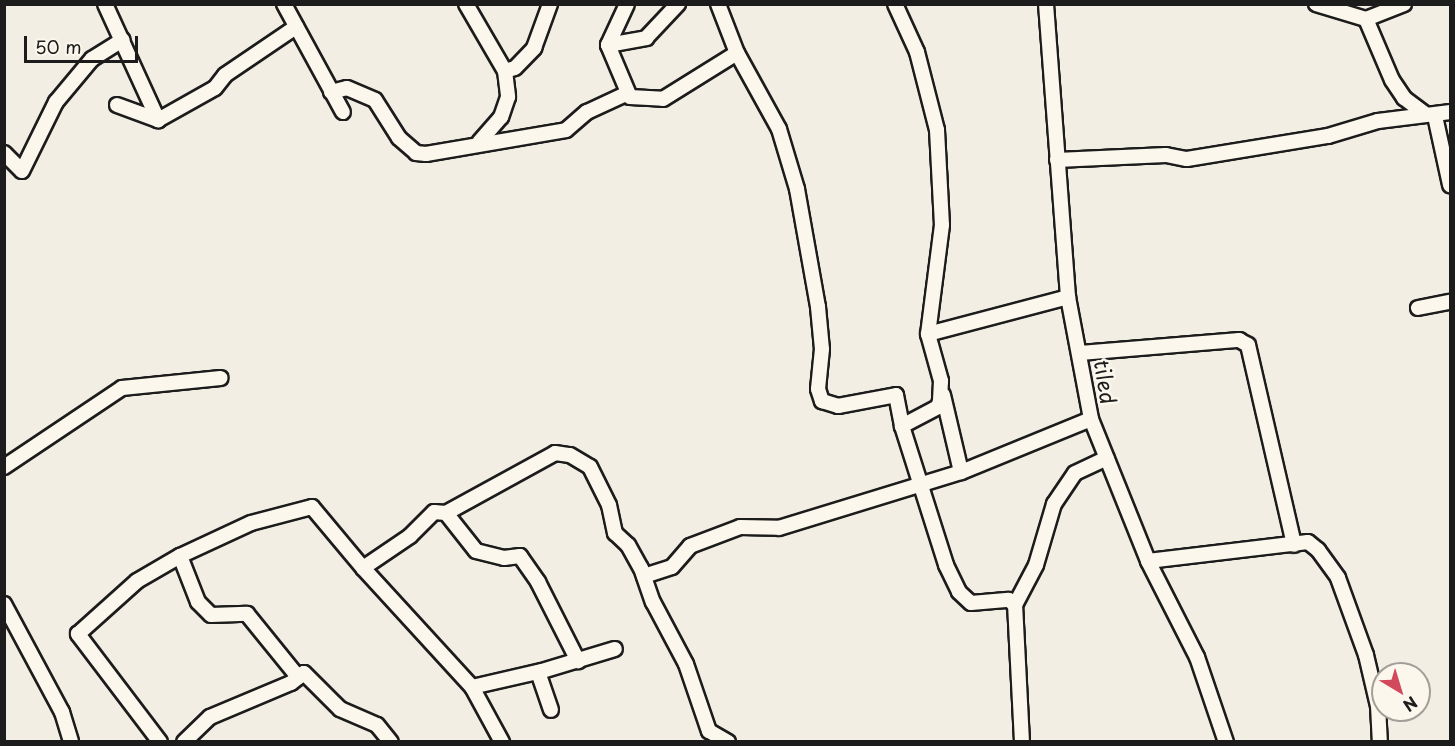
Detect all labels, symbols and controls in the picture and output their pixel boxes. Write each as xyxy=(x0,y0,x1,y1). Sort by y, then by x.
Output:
scale bar xyxy=(27,24,141,62)
text: 50 m xyxy=(35,33,82,60)
street label: tiled xyxy=(1090,358,1122,406)
north arrow xyxy=(1371,662,1431,722)
text: N xyxy=(1398,691,1423,718)

